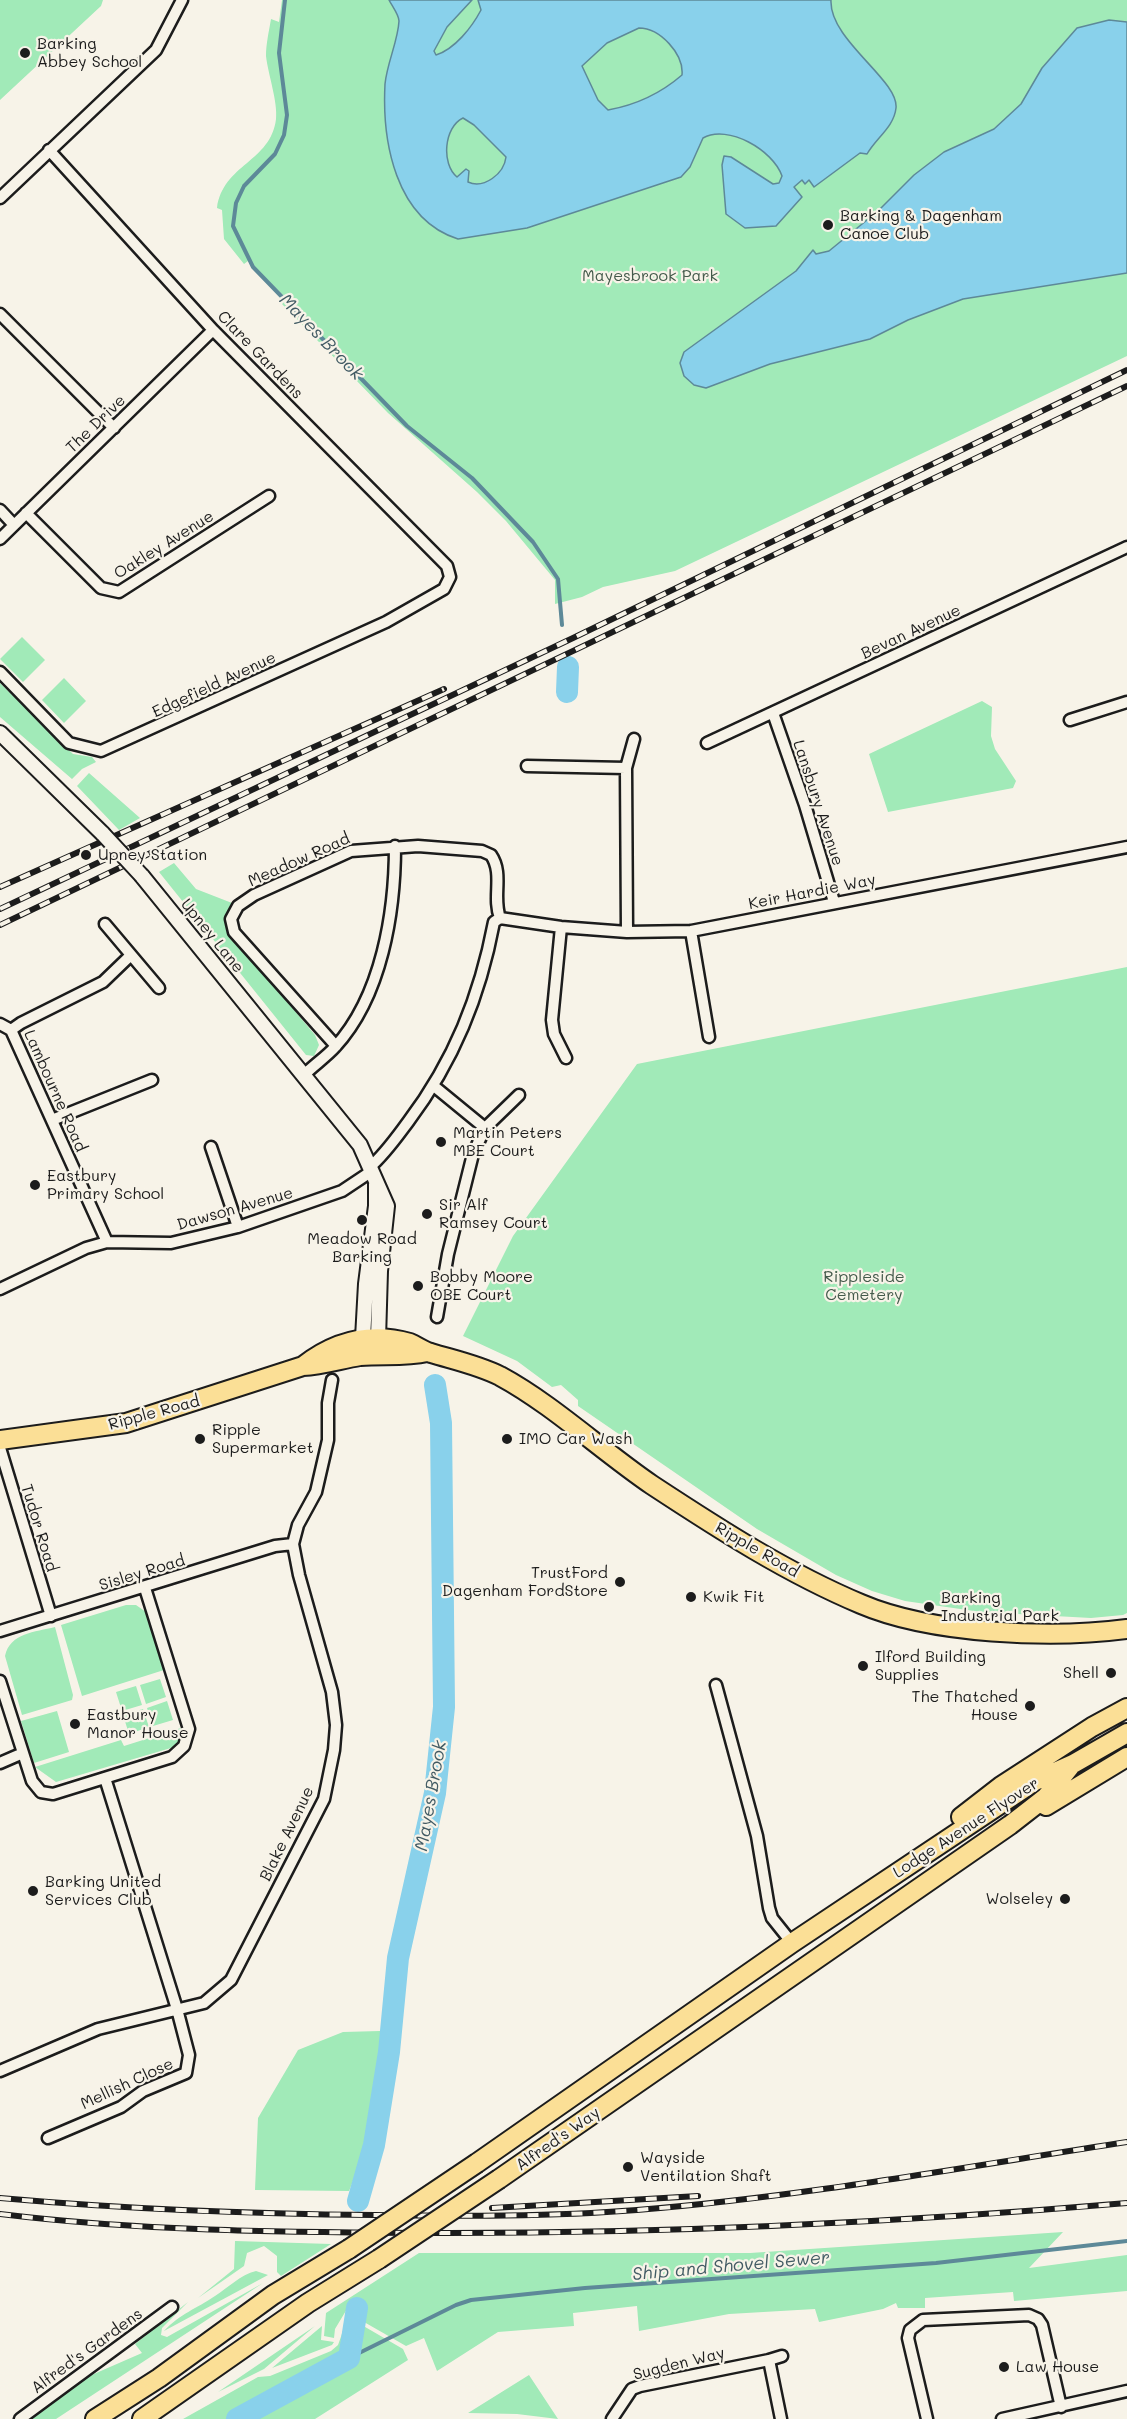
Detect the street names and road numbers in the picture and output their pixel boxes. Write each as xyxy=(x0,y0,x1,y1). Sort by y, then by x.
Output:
street label: Clare Gardens xyxy=(213,307,307,403)
street label: The Drive xyxy=(62,391,130,457)
street label: Oakley Avenue xyxy=(111,507,217,583)
street label: Bevan Avenue xyxy=(858,601,964,663)
street label: Edgefield Avenue xyxy=(149,648,279,722)
street label: Lansbury Avenue xyxy=(789,738,847,868)
street label: Meadow Road xyxy=(245,829,353,891)
street label: Keir Hardie Way xyxy=(747,870,877,914)
street label: Upney Lane xyxy=(176,895,248,977)
street label: Lambourne Road xyxy=(20,1027,90,1155)
street label: Dawson Avenue xyxy=(175,1183,295,1235)
street label: Ripple Road xyxy=(106,1392,202,1434)
street label: Tudor Road xyxy=(17,1482,61,1574)
street label: Ripple Road xyxy=(712,1518,802,1582)
street label: Sisley Road xyxy=(97,1551,187,1595)
street label: Lodge Avenue Flyover xyxy=(889,1774,1043,1882)
street label: Blake Avenue xyxy=(256,1784,318,1884)
street label: Mellish Close xyxy=(78,2054,176,2114)
street label: Alfred's Way xyxy=(512,2103,604,2175)
street label: Alfred's Gardens xyxy=(28,2304,146,2398)
street label: Sugden Way xyxy=(631,2343,727,2385)

